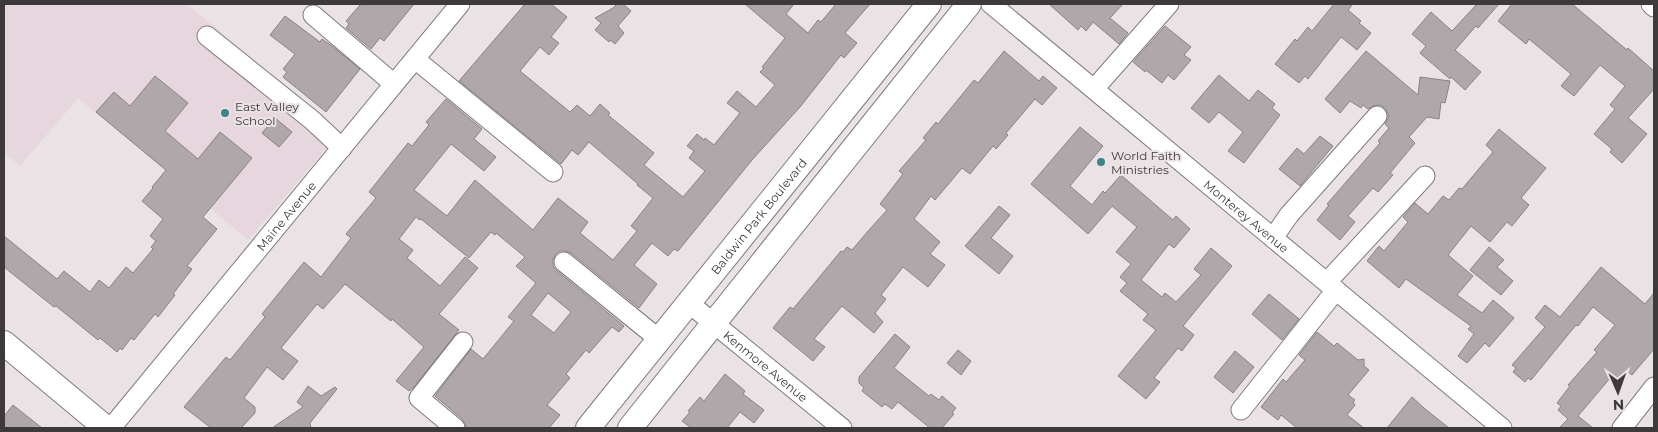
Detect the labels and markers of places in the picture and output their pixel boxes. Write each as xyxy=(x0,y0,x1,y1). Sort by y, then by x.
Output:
place label: East Valley School xyxy=(235,99,299,128)
marker: East Valley School xyxy=(219,107,231,119)
place label: World Faith Ministries xyxy=(1111,148,1181,177)
marker: World Faith Ministries xyxy=(1095,156,1107,168)

